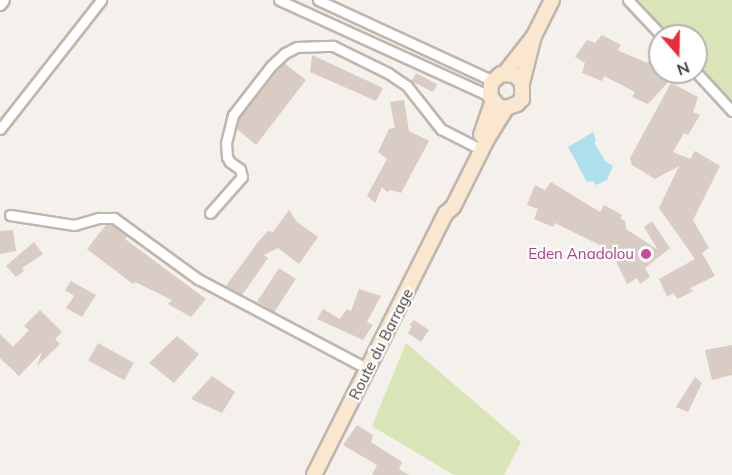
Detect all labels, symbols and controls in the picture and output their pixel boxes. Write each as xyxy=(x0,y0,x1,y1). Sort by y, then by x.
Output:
north arrow xyxy=(648,24,708,84)
text: N xyxy=(674,58,693,81)
place label: Eden Anadolou xyxy=(528,245,634,263)
marker: Eden Anadolou xyxy=(639,247,653,261)
street label: Route du Barrage xyxy=(345,285,417,403)

